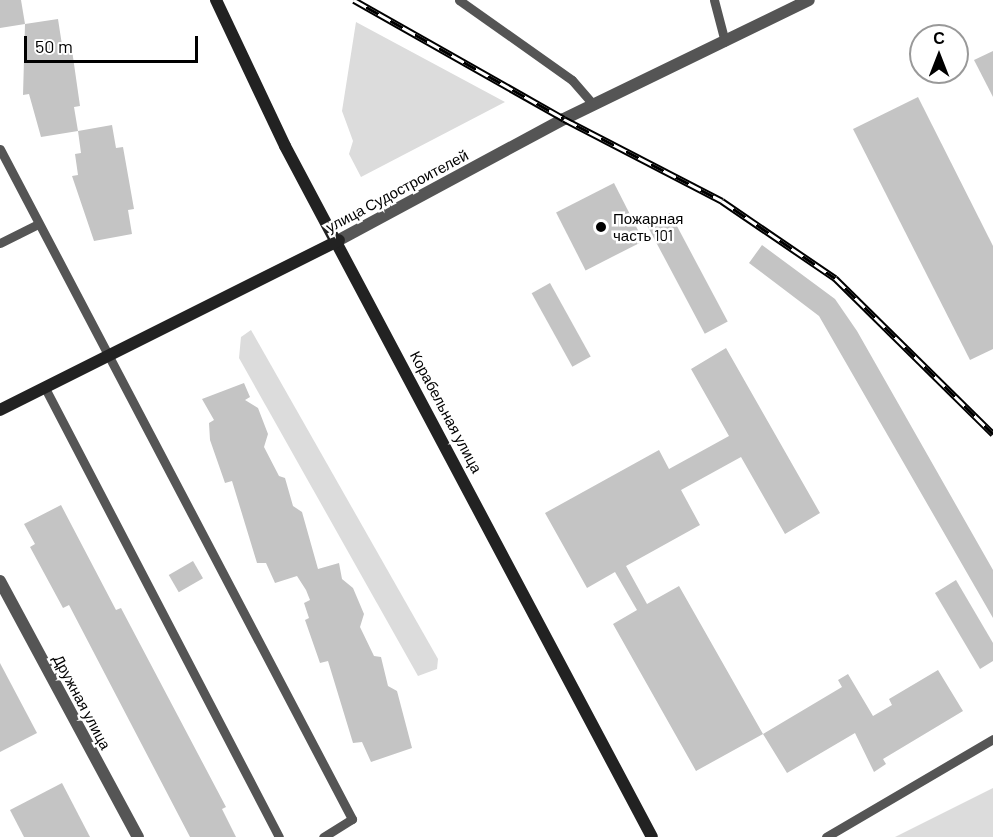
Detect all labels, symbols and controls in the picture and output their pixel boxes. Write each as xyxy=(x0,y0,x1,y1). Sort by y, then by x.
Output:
scale bar xyxy=(27,24,201,62)
north arrow xyxy=(909,24,969,84)
text: С xyxy=(933,28,945,47)
text: 50 m xyxy=(35,35,73,57)
street label: улица Судостроителей xyxy=(323,146,471,236)
place label: Пожарная часть 101 xyxy=(613,209,683,244)
marker: Пожарная часть 101 xyxy=(594,220,608,234)
street label: Корабельная улица xyxy=(406,348,486,476)
street label: Дружная улица xyxy=(49,651,115,753)

